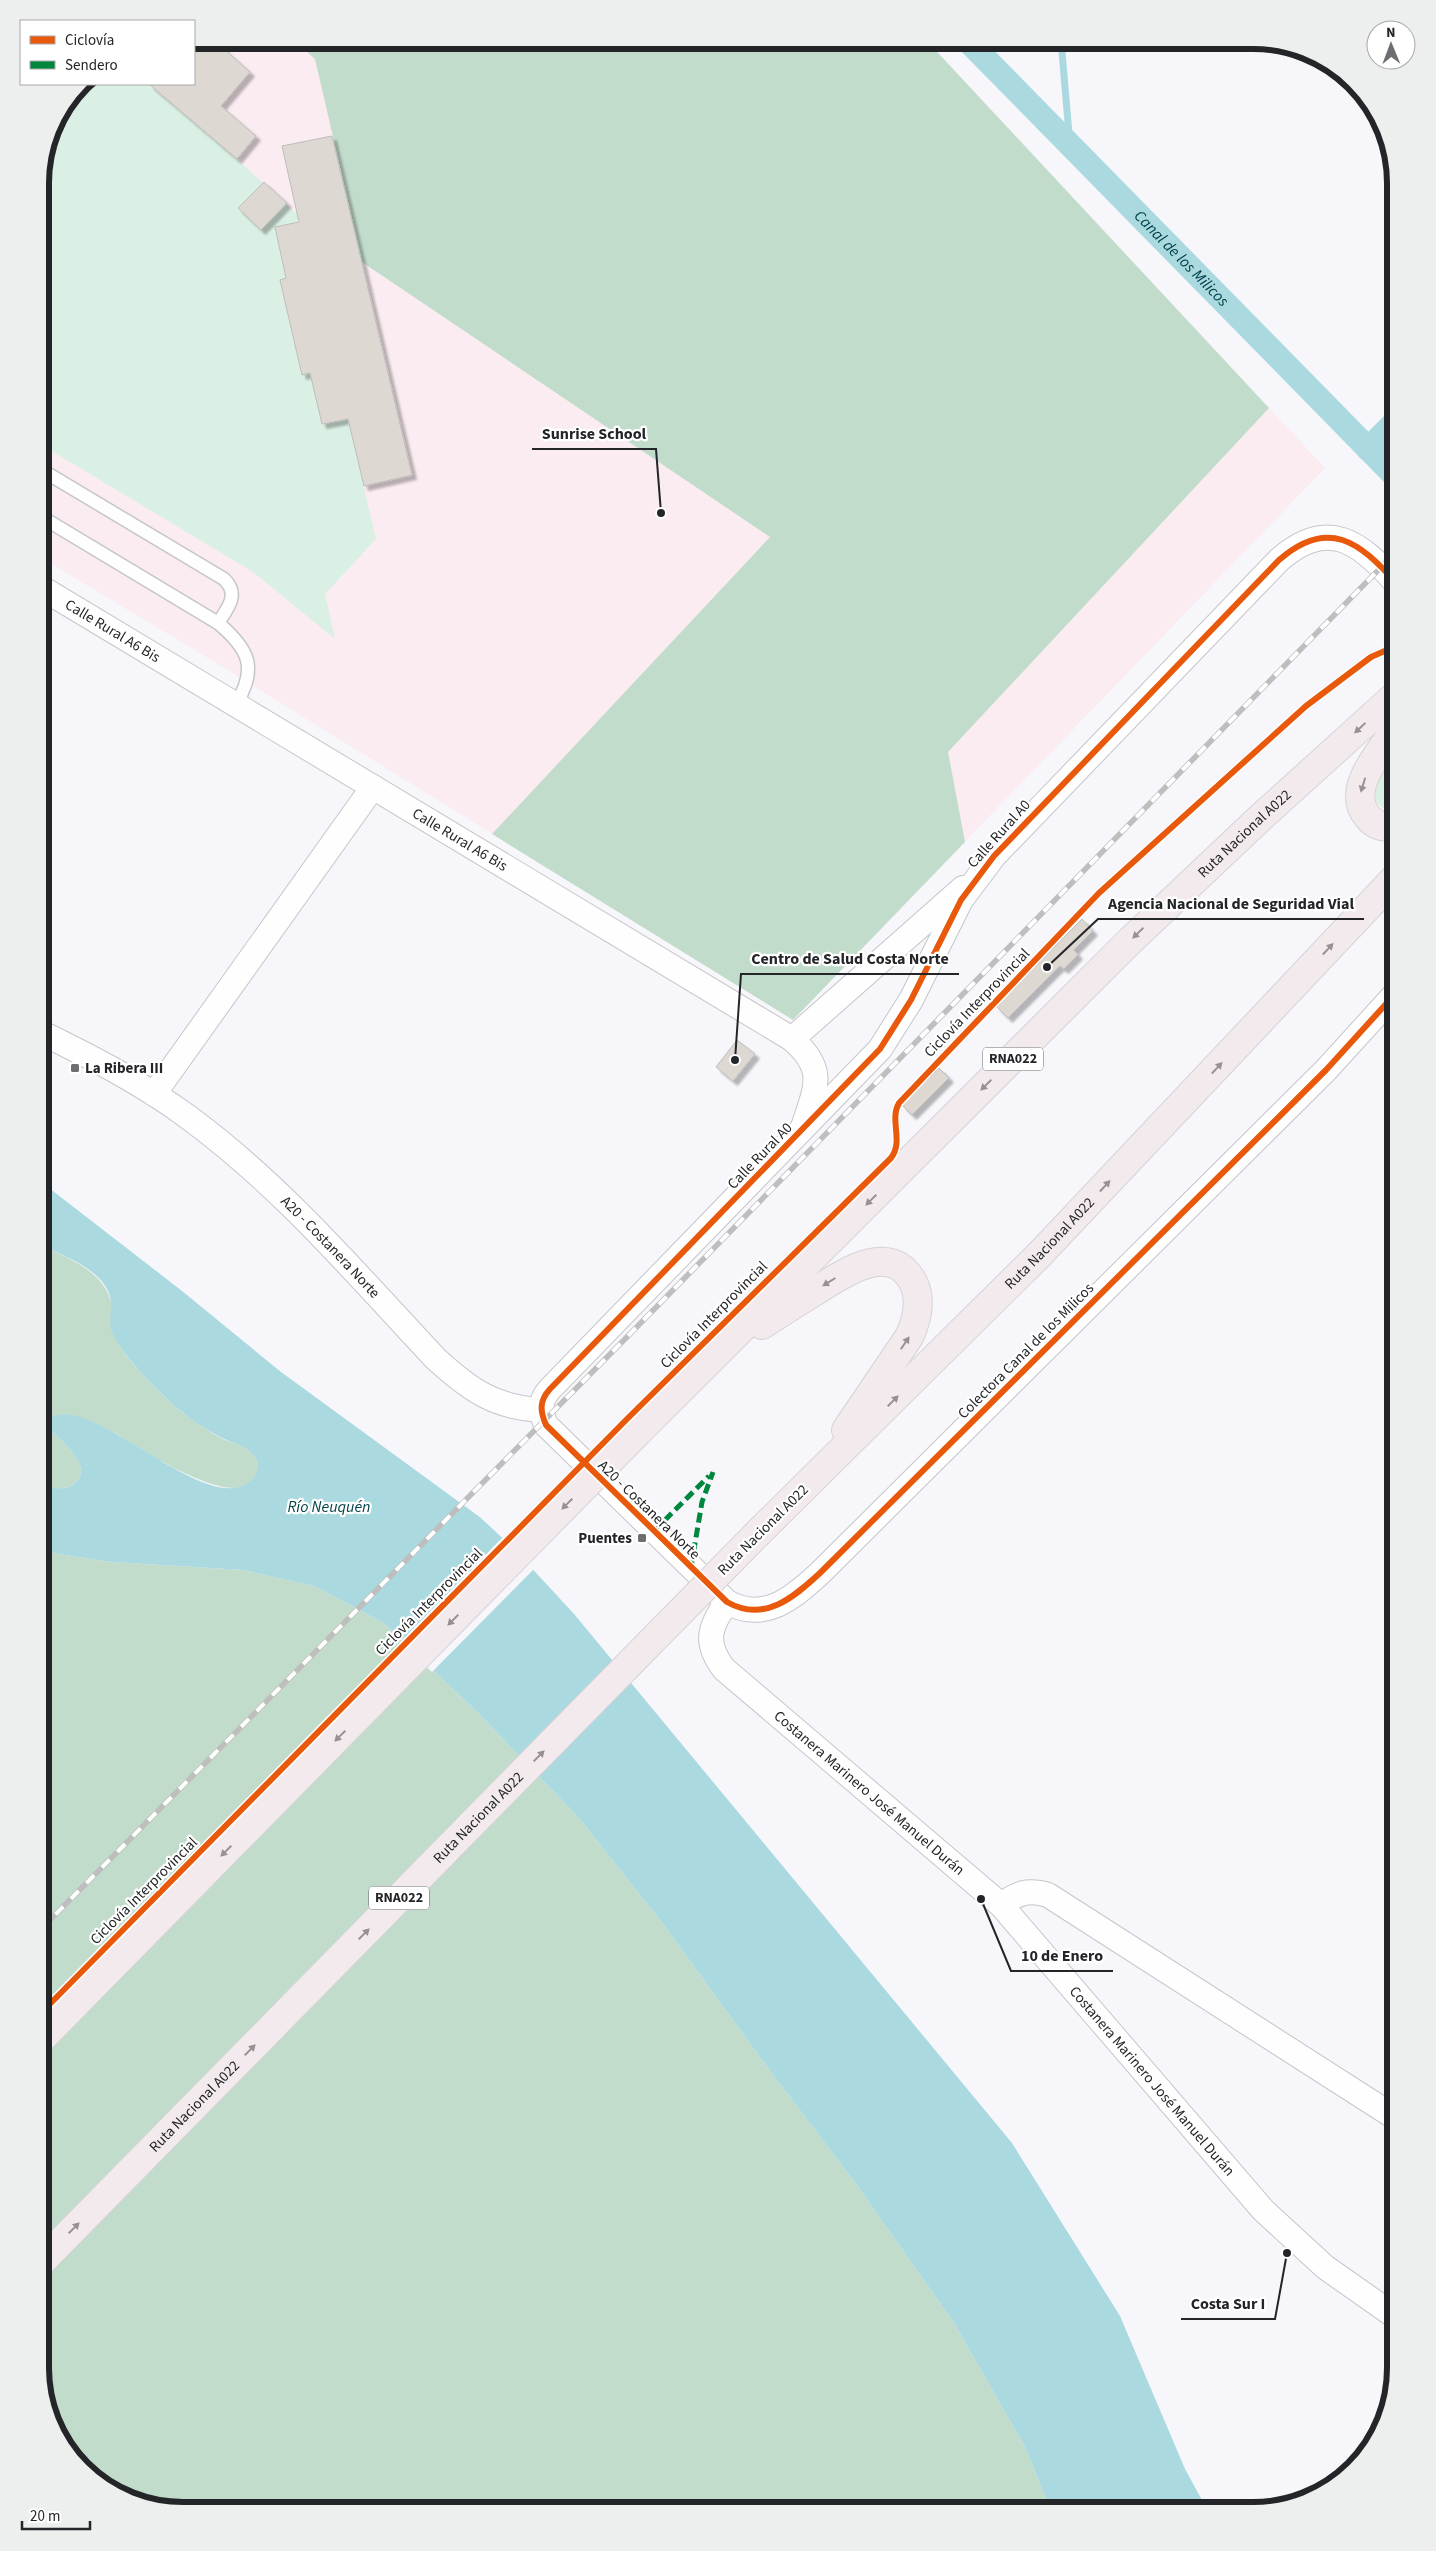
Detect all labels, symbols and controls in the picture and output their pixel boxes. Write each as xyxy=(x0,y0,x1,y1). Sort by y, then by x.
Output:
legend xyxy=(20,20,195,85)
north arrow xyxy=(1366,20,1416,70)
text: N xyxy=(1386,23,1396,43)
text: Ciclovía xyxy=(65,30,114,51)
text: Sendero xyxy=(65,55,118,76)
water label: Canal de los Milicos xyxy=(1129,205,1234,312)
callout: Sunrise School xyxy=(532,418,656,449)
text: Sunrise School xyxy=(542,423,647,445)
street label: Calle Rural A6 Bis xyxy=(61,594,164,668)
one-way arrow xyxy=(1355,722,1367,734)
one-way arrow xyxy=(1358,778,1366,793)
street label: Ruta Nacional A022 xyxy=(1193,784,1296,882)
street label: Calle Rural A0 xyxy=(963,795,1035,873)
street label: Calle Rural A6 Bis xyxy=(408,803,512,876)
callout: Agencia Nacional de Seguridad Vial xyxy=(1098,888,1364,919)
text: Agencia Nacional de Seguridad Vial xyxy=(1107,893,1354,915)
one-way arrow xyxy=(1132,927,1144,939)
callout: Centro de Salud Costa Norte xyxy=(741,943,959,974)
one-way arrow xyxy=(1322,943,1334,955)
street label: Ciclovía Interprovincial xyxy=(919,944,1035,1062)
text: Centro de Salud Costa Norte xyxy=(751,948,949,970)
road number: RNA022 xyxy=(983,1048,1043,1070)
place label: La Ribera III xyxy=(85,1058,163,1079)
marker: La Ribera III xyxy=(69,1062,81,1074)
one-way arrow xyxy=(1211,1062,1223,1074)
one-way arrow xyxy=(980,1079,992,1091)
street label: Calle Rural A0 xyxy=(723,1118,797,1194)
one-way arrow xyxy=(1099,1180,1111,1192)
street label: A20 - Costanera Norte xyxy=(276,1191,385,1303)
street label: Ruta Nacional A022 xyxy=(1000,1192,1099,1294)
one-way arrow xyxy=(865,1194,877,1206)
street label: Ciclovía Interprovincial xyxy=(656,1256,773,1373)
one-way arrow xyxy=(822,1278,836,1287)
street label: Colectora Canal de los Milicos xyxy=(953,1278,1099,1424)
one-way arrow xyxy=(900,1337,910,1350)
one-way arrow xyxy=(886,1395,898,1407)
street label: A20 - Costanera Norte xyxy=(593,1456,705,1564)
street label: Ruta Nacional A022 xyxy=(713,1480,813,1580)
water label: Río Neuquén xyxy=(287,1496,371,1518)
one-way arrow xyxy=(561,1498,573,1510)
place label: Puentes xyxy=(578,1528,632,1549)
marker: Puentes xyxy=(636,1532,648,1544)
street label: Ciclovía Interprovincial xyxy=(371,1543,488,1660)
one-way arrow xyxy=(448,1613,460,1625)
street label: Costanera Marinero José Manuel Durán xyxy=(769,1705,969,1880)
one-way arrow xyxy=(334,1729,346,1741)
one-way arrow xyxy=(533,1750,545,1762)
street label: Ruta Nacional A022 xyxy=(428,1767,528,1868)
street label: Ciclovía Interprovincial xyxy=(86,1832,203,1949)
one-way arrow xyxy=(220,1845,232,1857)
road number: RNA022 xyxy=(369,1886,429,1910)
one-way arrow xyxy=(358,1928,370,1940)
callout: 10 de Enero xyxy=(1011,1940,1113,1971)
text: 10 de Enero xyxy=(1021,1945,1103,1967)
street label: Costanera Marinero José Manuel Durán xyxy=(1064,1981,1240,2181)
one-way arrow xyxy=(243,2044,255,2056)
street label: Ruta Nacional A022 xyxy=(144,2056,244,2157)
one-way arrow xyxy=(68,2222,80,2234)
callout: Costa Sur I xyxy=(1181,2288,1275,2319)
text: Costa Sur I xyxy=(1191,2293,1265,2315)
scale bar xyxy=(22,2498,90,2530)
text: 20 m xyxy=(30,2506,60,2527)

